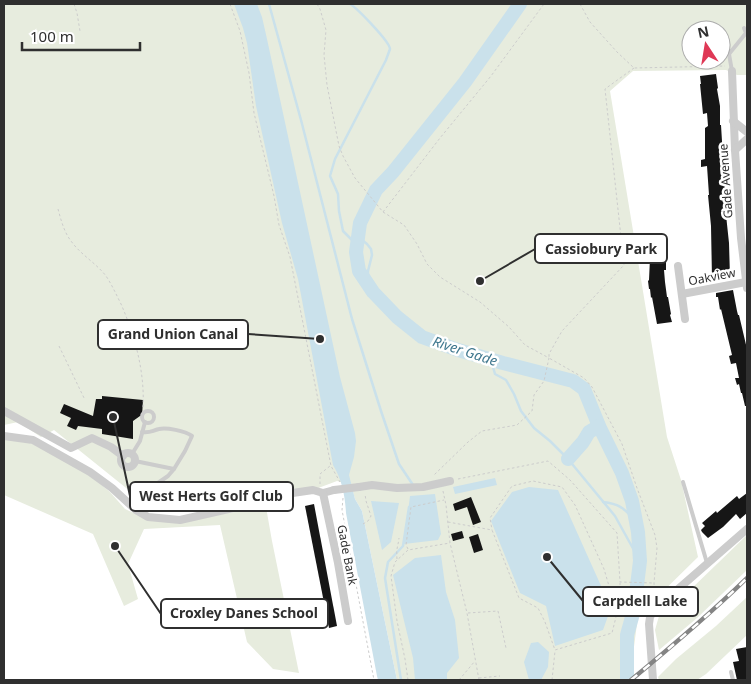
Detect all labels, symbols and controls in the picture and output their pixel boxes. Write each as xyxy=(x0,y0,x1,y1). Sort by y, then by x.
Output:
scale bar xyxy=(22,20,140,52)
north arrow xyxy=(681,20,731,70)
text: N xyxy=(696,21,711,42)
text: 100 m xyxy=(30,26,74,46)
street label: Gade Avenue xyxy=(714,143,737,219)
callout: Cassiobury Park xyxy=(535,234,667,263)
text: Cassiobury Park xyxy=(545,239,657,258)
street label: Oakview xyxy=(687,264,737,289)
callout: Grand Union Canal xyxy=(98,320,248,349)
text: Grand Union Canal xyxy=(108,324,238,343)
water label: River Gade xyxy=(430,331,500,370)
callout: West Herts Golf Club xyxy=(130,482,293,511)
text: West Herts Golf Club xyxy=(139,486,283,505)
street label: Gade Bank xyxy=(333,523,362,587)
callout: Carpdell Lake xyxy=(583,587,698,616)
text: Carpdell Lake xyxy=(593,591,687,610)
callout: Croxley Danes School xyxy=(161,599,328,628)
text: Croxley Danes School xyxy=(170,603,318,622)

